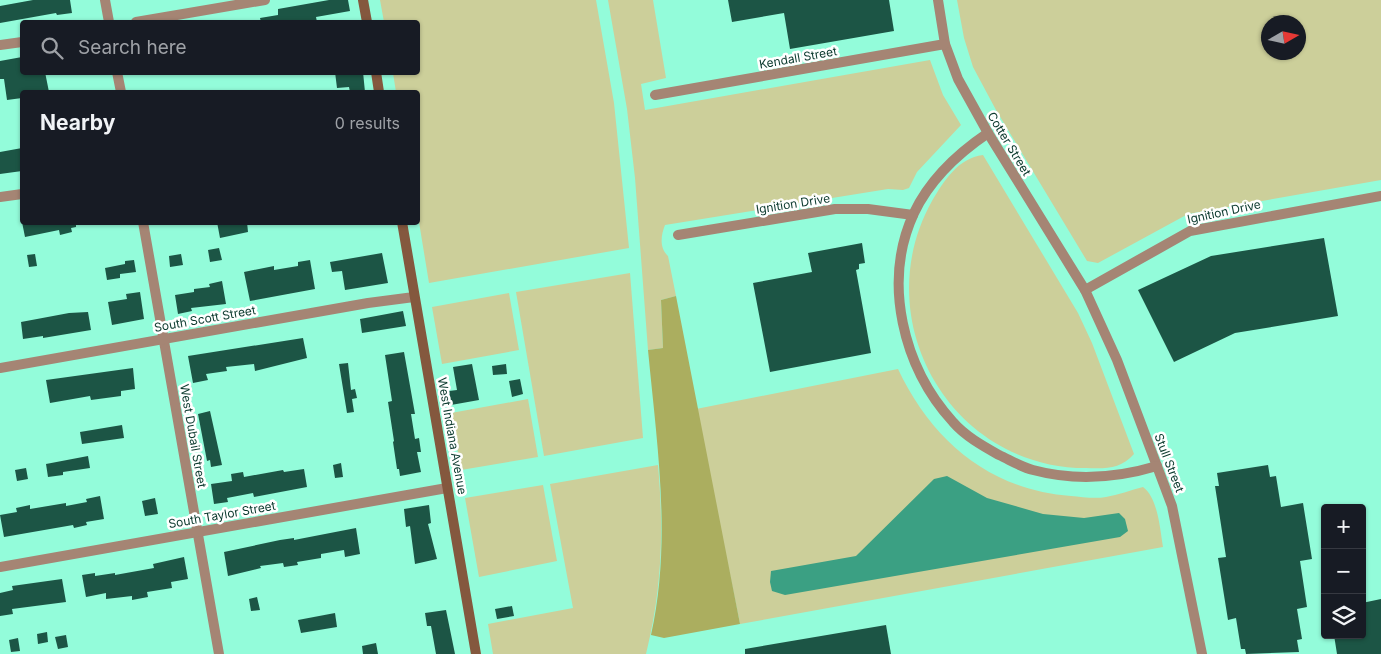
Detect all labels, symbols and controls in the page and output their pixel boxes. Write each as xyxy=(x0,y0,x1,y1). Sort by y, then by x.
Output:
north arrow xyxy=(1261,15,1306,60)
search box xyxy=(20,20,420,75)
icon: search xyxy=(38,34,66,62)
text: Search here xyxy=(78,36,187,59)
street label: Kendall Street xyxy=(758,43,838,72)
street label: Cotter Street xyxy=(984,109,1034,179)
text: Nearby xyxy=(40,110,115,135)
text: 0 results xyxy=(335,113,400,133)
street label: Ignition Drive xyxy=(755,190,831,217)
street label: Ignition Drive xyxy=(1186,196,1262,227)
street label: South Scott Street xyxy=(153,302,257,335)
street label: West Indiana Avenue xyxy=(435,376,470,496)
street label: West Dubail Street xyxy=(177,383,210,489)
street label: Stull Street xyxy=(1151,431,1188,494)
street label: South Taylor Street xyxy=(167,498,277,531)
map controls xyxy=(1321,504,1366,639)
button: + xyxy=(1321,504,1366,549)
button: − xyxy=(1321,549,1366,594)
button: layers xyxy=(1321,594,1366,639)

